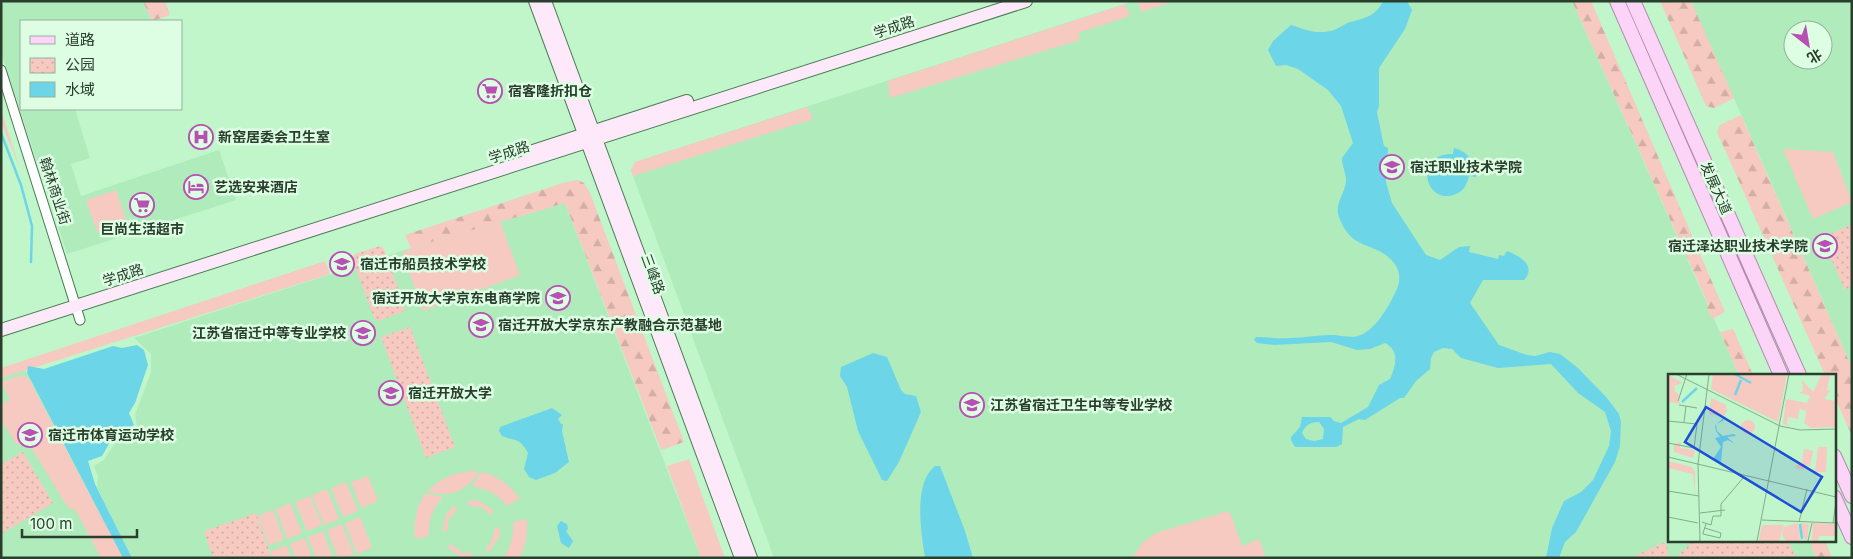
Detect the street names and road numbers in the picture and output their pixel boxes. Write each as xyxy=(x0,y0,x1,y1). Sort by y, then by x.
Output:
street label: 学成路 xyxy=(871,12,916,41)
street label: 学成路 xyxy=(486,137,531,166)
street label: 翰林商业街 xyxy=(37,155,74,227)
street label: 发展大道 xyxy=(1697,159,1736,217)
street label: 三峰路 xyxy=(638,251,669,296)
street label: 学成路 xyxy=(100,260,145,289)

